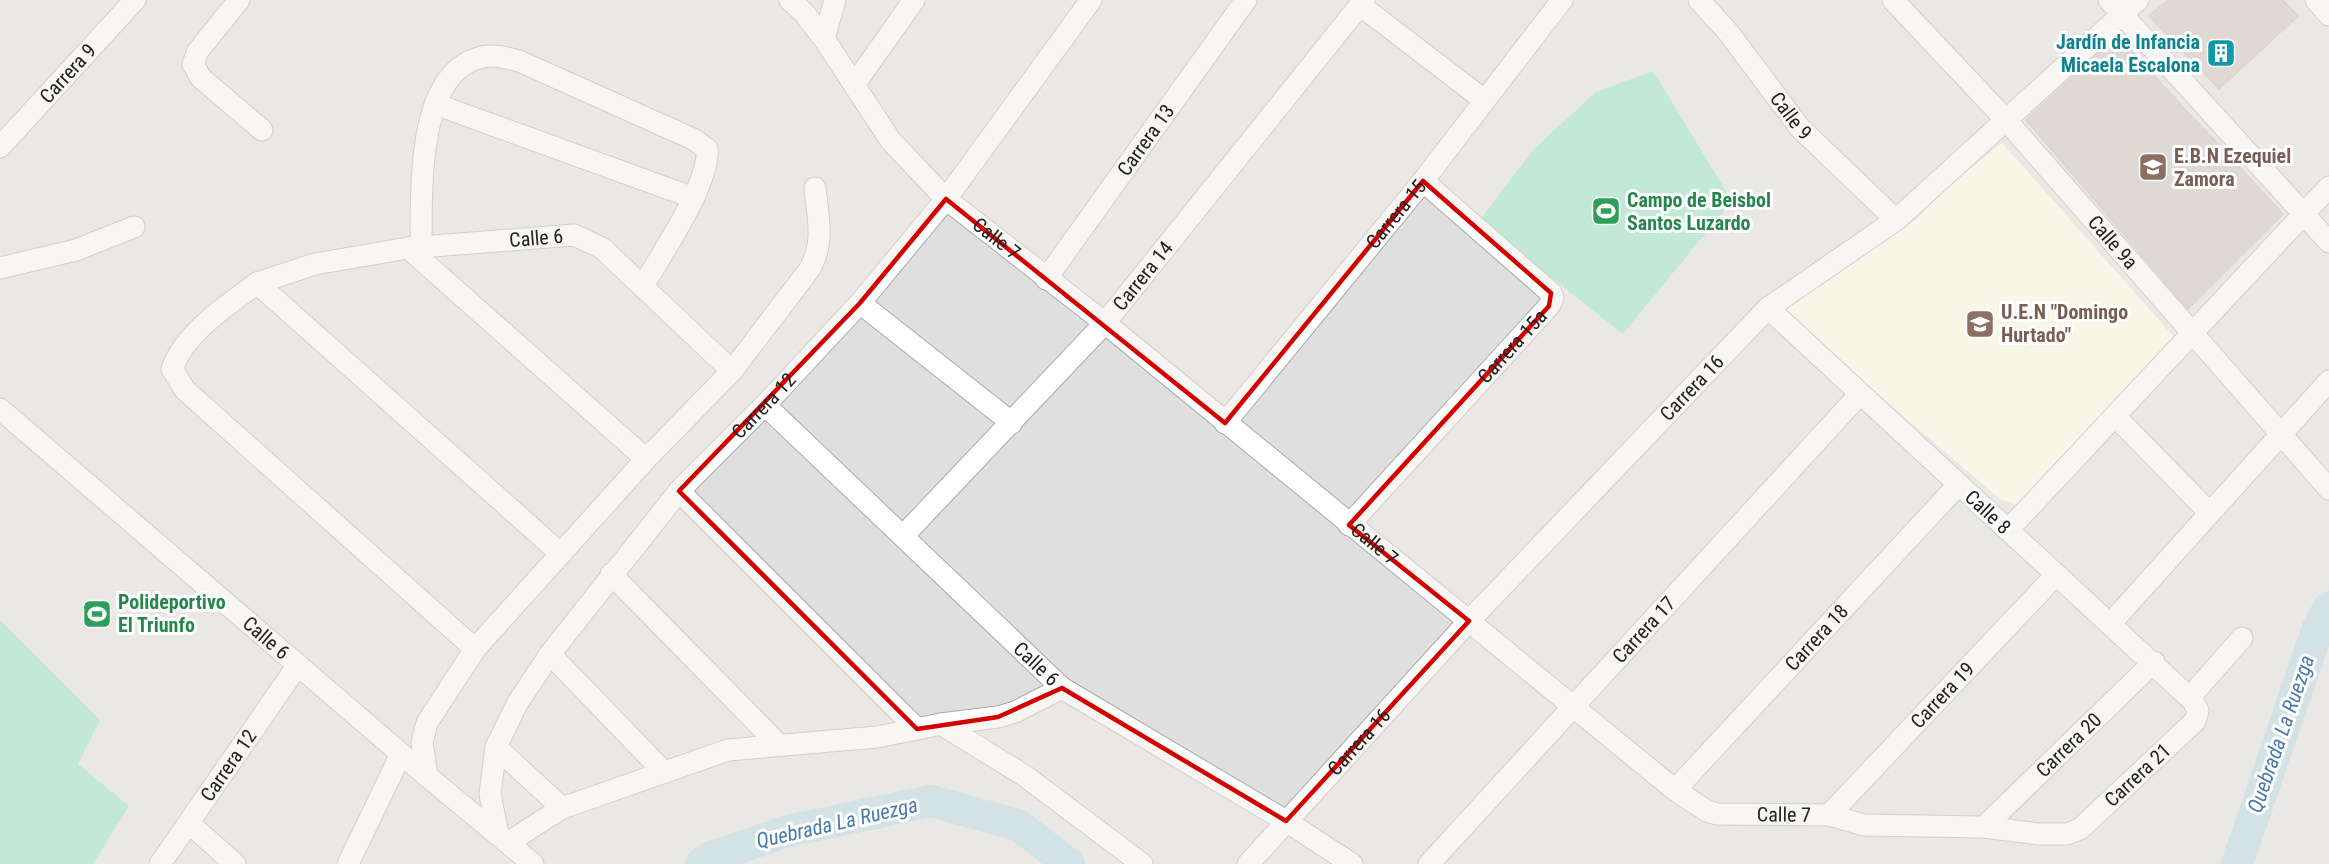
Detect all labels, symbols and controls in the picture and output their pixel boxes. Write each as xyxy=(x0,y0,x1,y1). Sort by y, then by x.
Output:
place label: Jardín de Infancia Micaela Escalona xyxy=(2056,30,2200,77)
building icon: Jardín de Infancia Micaela Escalona xyxy=(2205,37,2237,69)
street label: Carrera 9 xyxy=(34,39,101,108)
street label: Calle 9 xyxy=(1765,87,1817,145)
street label: Carrera 13 xyxy=(1112,100,1179,180)
place label: E.B.N Ezequiel Zamora xyxy=(2174,144,2291,191)
school or university icon: E.B.N Ezequiel Zamora xyxy=(2137,151,2169,183)
street label: Carrera 15 xyxy=(1361,175,1431,253)
place label: Campo de Beisbol Santos Luzardo xyxy=(1627,188,1771,235)
sports icon: Campo de Beisbol Santos Luzardo xyxy=(1590,195,1622,227)
street label: Calle 9a xyxy=(2083,210,2143,274)
street label: Calle 7 xyxy=(968,212,1025,264)
street label: Calle 6 xyxy=(508,224,564,252)
street label: Carrera 14 xyxy=(1108,236,1178,315)
place label: U.E.N "Domingo Hurtado" xyxy=(2001,300,2128,347)
street label: Carrera 15a xyxy=(1472,304,1552,388)
school or university icon: U.E.N "Domingo Hurtado" xyxy=(1964,308,1996,340)
street label: Carrera 16 xyxy=(1655,350,1729,426)
street label: Carrera 12 xyxy=(727,368,801,443)
street label: Calle 8 xyxy=(1960,485,2016,539)
street label: Calle 7 xyxy=(1346,517,1403,570)
place label: Polideportivo El Triunfo xyxy=(118,590,226,637)
street label: Carrera 17 xyxy=(1607,591,1680,668)
sports icon: Polideportivo El Triunfo xyxy=(81,598,113,630)
street label: Carrera 18 xyxy=(1780,599,1853,676)
street label: Calle 6 xyxy=(238,611,294,664)
street label: Calle 6 xyxy=(1009,636,1064,691)
water label: Quebrada La Ruezga xyxy=(2243,652,2319,816)
street label: Carrera 19 xyxy=(1906,657,1979,733)
street label: Carrera 16 xyxy=(1323,704,1395,780)
street label: Carrera 20 xyxy=(2031,708,2106,782)
street label: Carrera 12 xyxy=(195,725,262,806)
street label: Carrera 21 xyxy=(2100,738,2176,812)
water label: Quebrada La Ruezga xyxy=(754,793,920,853)
street label: Calle 7 xyxy=(1757,802,1811,827)

